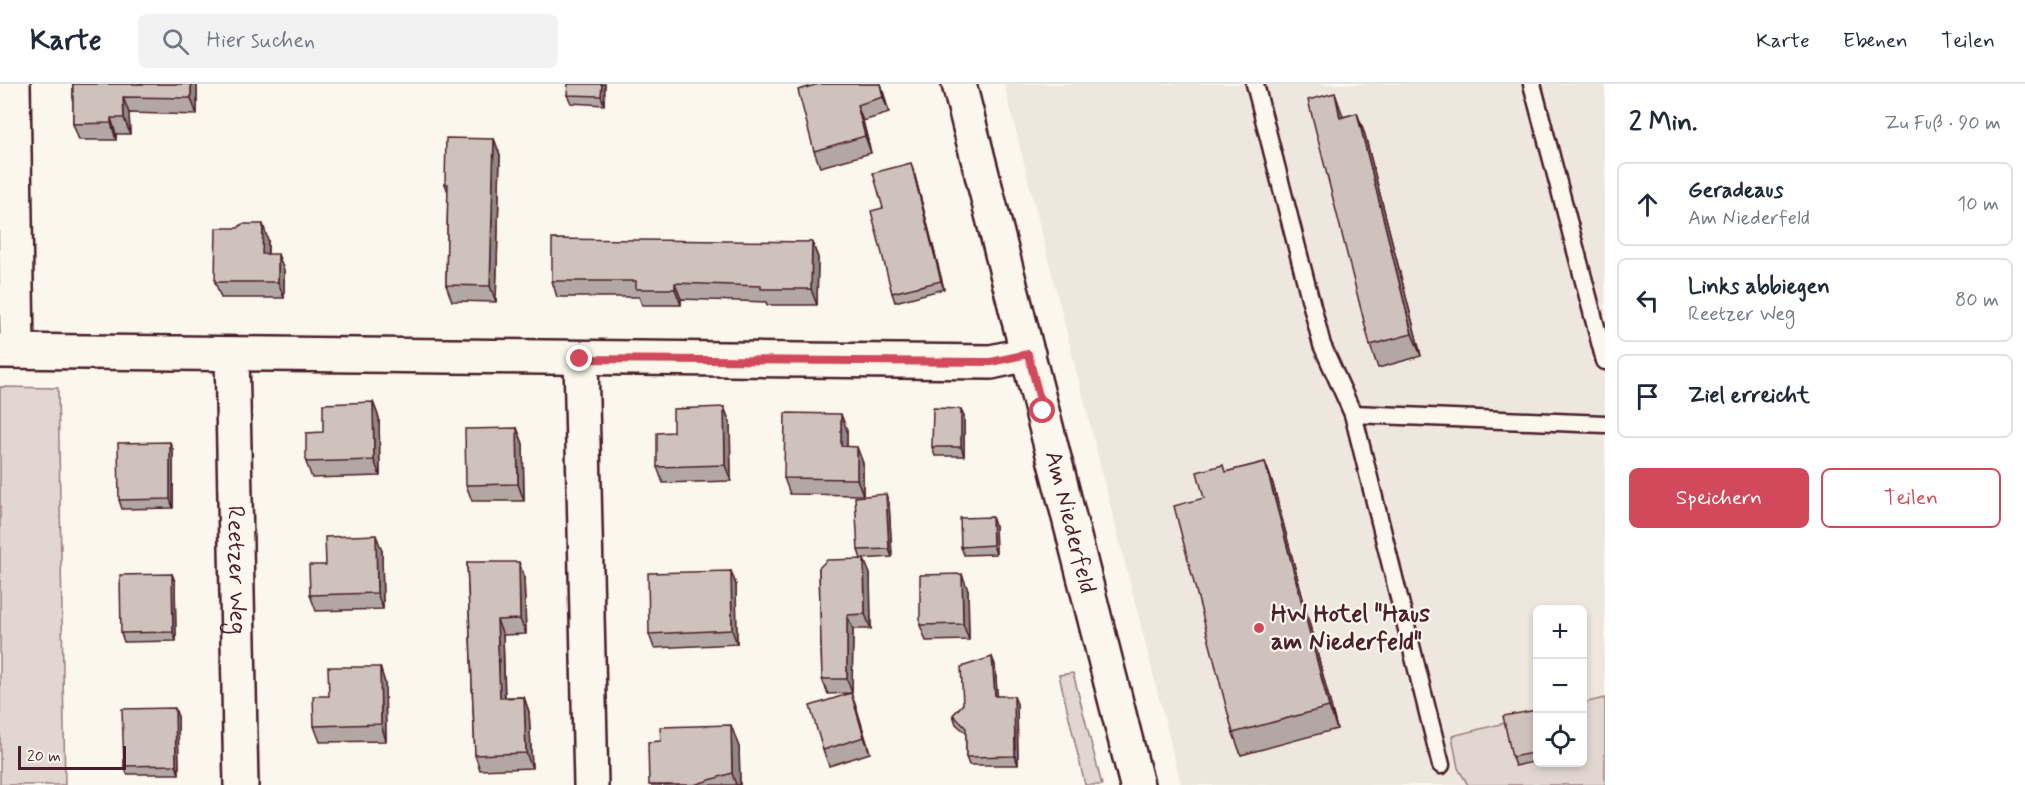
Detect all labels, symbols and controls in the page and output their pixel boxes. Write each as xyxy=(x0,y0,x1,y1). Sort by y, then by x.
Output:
search box xyxy=(138,14,558,68)
text: Karte xyxy=(30,23,102,60)
icon: search xyxy=(159,25,192,58)
text: Hier suchen xyxy=(207,27,315,55)
text: Karte xyxy=(1756,27,1810,55)
text: Ebenen xyxy=(1843,27,1908,55)
text: Teilen xyxy=(1941,27,1995,55)
text: 2 Min. xyxy=(1629,106,1697,140)
text: Zu Fuß · 90 m xyxy=(1884,110,2001,137)
text: Geradeaus xyxy=(1688,177,1783,205)
icon: ahead xyxy=(1631,188,1664,221)
text: 10 m xyxy=(1957,191,1999,218)
text: Am Niederfeld xyxy=(1688,205,1810,232)
text: Links abbiegen xyxy=(1688,273,1830,301)
icon: left xyxy=(1631,284,1664,317)
text: 80 m xyxy=(1955,287,1999,314)
text: Reetzer Weg xyxy=(1688,301,1795,328)
route end xyxy=(566,345,592,371)
icon: arrive xyxy=(1631,380,1664,413)
text: Ziel erreicht xyxy=(1688,382,1810,410)
route start xyxy=(1029,397,1055,423)
street label: Am Niederfeld xyxy=(1037,447,1103,597)
button: Speichern xyxy=(1629,468,1809,528)
button: Teilen xyxy=(1821,468,2001,528)
street label: Reetzer Weg xyxy=(220,505,253,635)
place label: HW Hotel "Haus am Niederfeld" xyxy=(1271,599,1430,658)
map controls xyxy=(1533,605,1587,767)
button: + xyxy=(1533,605,1587,659)
marker: HW Hotel "Haus am Niederfeld" xyxy=(1252,621,1266,635)
button: − xyxy=(1533,659,1587,713)
button: locate xyxy=(1533,713,1587,767)
scale bar xyxy=(18,743,126,770)
text: 20 m xyxy=(27,746,61,767)

